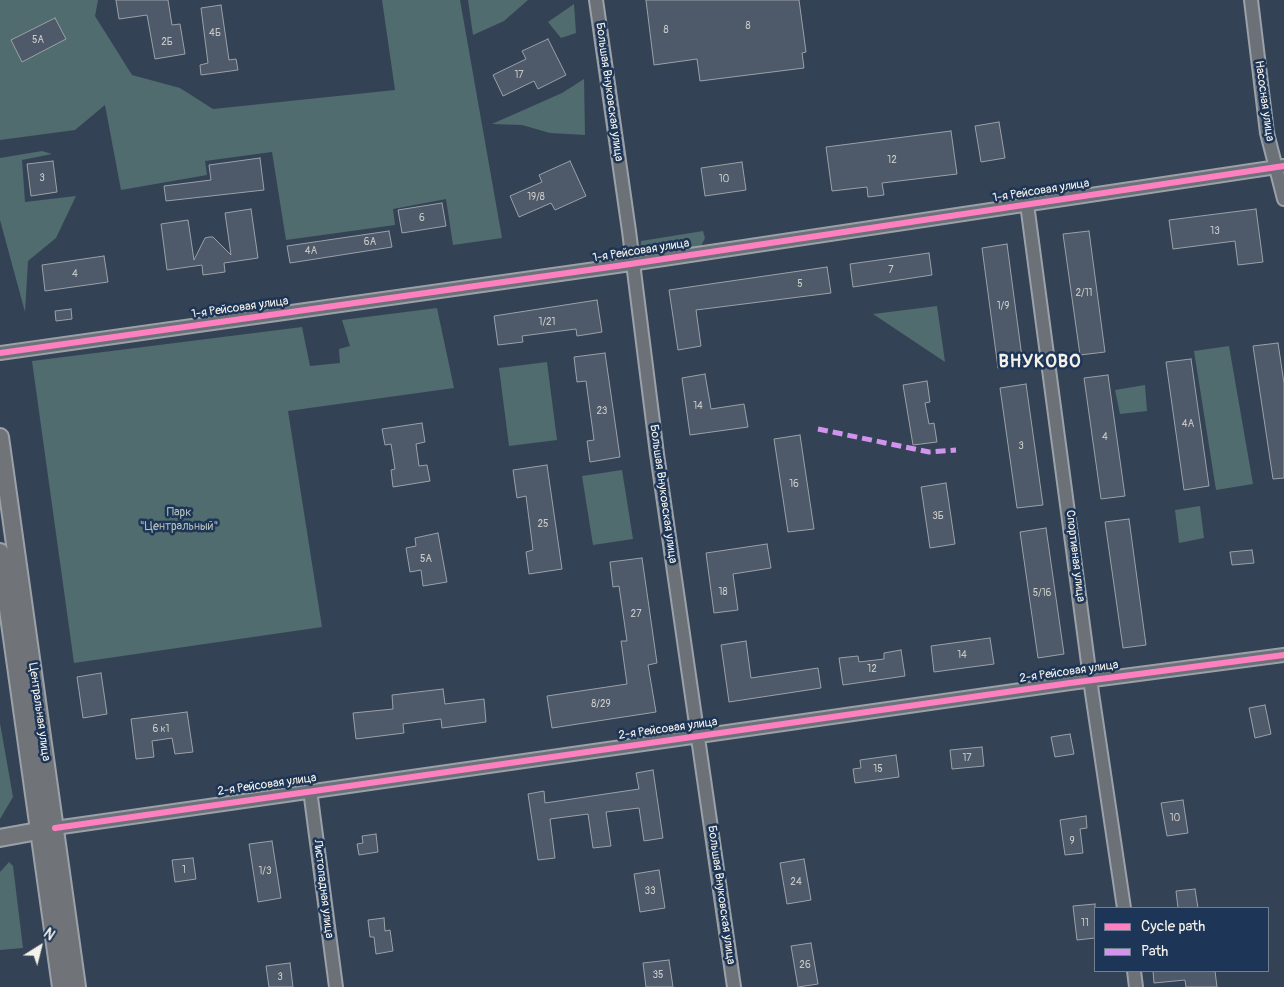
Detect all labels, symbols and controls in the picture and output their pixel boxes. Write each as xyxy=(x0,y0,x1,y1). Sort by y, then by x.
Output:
house number: 8 xyxy=(745,20,751,32)
street label: Большая Внуковская улица xyxy=(592,22,626,162)
house number: 8 xyxy=(663,24,669,36)
house number: 4Б xyxy=(209,27,221,39)
house number: 5А xyxy=(32,34,44,46)
house number: 2Б xyxy=(161,36,173,48)
street label: Насосная улица xyxy=(1251,60,1277,142)
house number: 17 xyxy=(514,69,524,81)
house number: 12 xyxy=(887,154,897,166)
house number: 3 xyxy=(39,172,45,184)
house number: 10 xyxy=(719,173,729,185)
street label: 1-я Рейсовая улица xyxy=(992,176,1090,206)
house number: 19/8 xyxy=(527,191,545,203)
house number: 6 xyxy=(419,212,425,224)
house number: 13 xyxy=(1210,225,1220,237)
house number: 6А xyxy=(364,236,376,248)
street label: 1-я Рейсовая улица xyxy=(592,236,690,266)
house number: 4А xyxy=(305,245,317,257)
house number: 7 xyxy=(888,264,894,276)
house number: 4 xyxy=(72,268,78,280)
house number: 5 xyxy=(797,278,803,290)
house number: 2/11 xyxy=(1076,287,1092,299)
street label: 1-я Рейсовая улица xyxy=(191,294,289,322)
house number: 1/9 xyxy=(997,300,1009,312)
house number: 1/21 xyxy=(539,316,555,328)
district label: ВНУКОВО xyxy=(998,351,1082,373)
house number: 14 xyxy=(693,400,703,412)
house number: 23 xyxy=(597,405,607,417)
house number: 4А xyxy=(1182,418,1194,430)
street label: Большая Внуковская улица xyxy=(646,424,680,564)
house number: 4 xyxy=(1102,431,1108,443)
house number: 3 xyxy=(1018,440,1024,452)
house number: 16 xyxy=(789,478,799,490)
park label: Парк "Центральный" xyxy=(140,506,218,534)
street label: Спортивная улица xyxy=(1062,509,1088,603)
house number: 3Б xyxy=(932,510,944,522)
house number: 25 xyxy=(537,518,549,530)
house number: 5А xyxy=(420,553,432,565)
house number: 18 xyxy=(719,586,727,598)
house number: 5/16 xyxy=(1033,587,1051,599)
house number: 27 xyxy=(631,608,641,620)
house number: 14 xyxy=(957,649,967,661)
street label: 2-я Рейсовая улица xyxy=(1019,658,1119,686)
street label: Центральная улица xyxy=(25,662,53,762)
house number: 12 xyxy=(867,663,877,675)
house number: 8/29 xyxy=(591,698,611,710)
street label: 2-я Рейсовая улица xyxy=(618,715,718,743)
house number: 6 к1 xyxy=(152,723,170,735)
house number: 17 xyxy=(962,752,972,764)
house number: 15 xyxy=(873,763,883,775)
street label: 2-я Рейсовая улица xyxy=(217,771,317,799)
house number: 10 xyxy=(1170,812,1180,824)
street label: Большая Внуковская улица xyxy=(704,825,738,965)
house number: 9 xyxy=(1069,835,1075,847)
street label: Листопадная улица xyxy=(310,839,336,939)
house number: 1 xyxy=(182,864,186,876)
house number: 1/3 xyxy=(258,865,272,877)
house number: 24 xyxy=(790,876,802,888)
house number: 33 xyxy=(644,885,656,897)
legend xyxy=(1094,907,1269,972)
house number: 11 xyxy=(1081,917,1089,929)
text: Cycle path xyxy=(1141,917,1205,936)
north arrow xyxy=(15,922,65,972)
text: N xyxy=(40,925,58,944)
text: Path xyxy=(1141,942,1168,961)
house number: 26 xyxy=(799,959,811,971)
house number: 35 xyxy=(653,969,663,981)
house number: 3 xyxy=(277,971,283,983)

